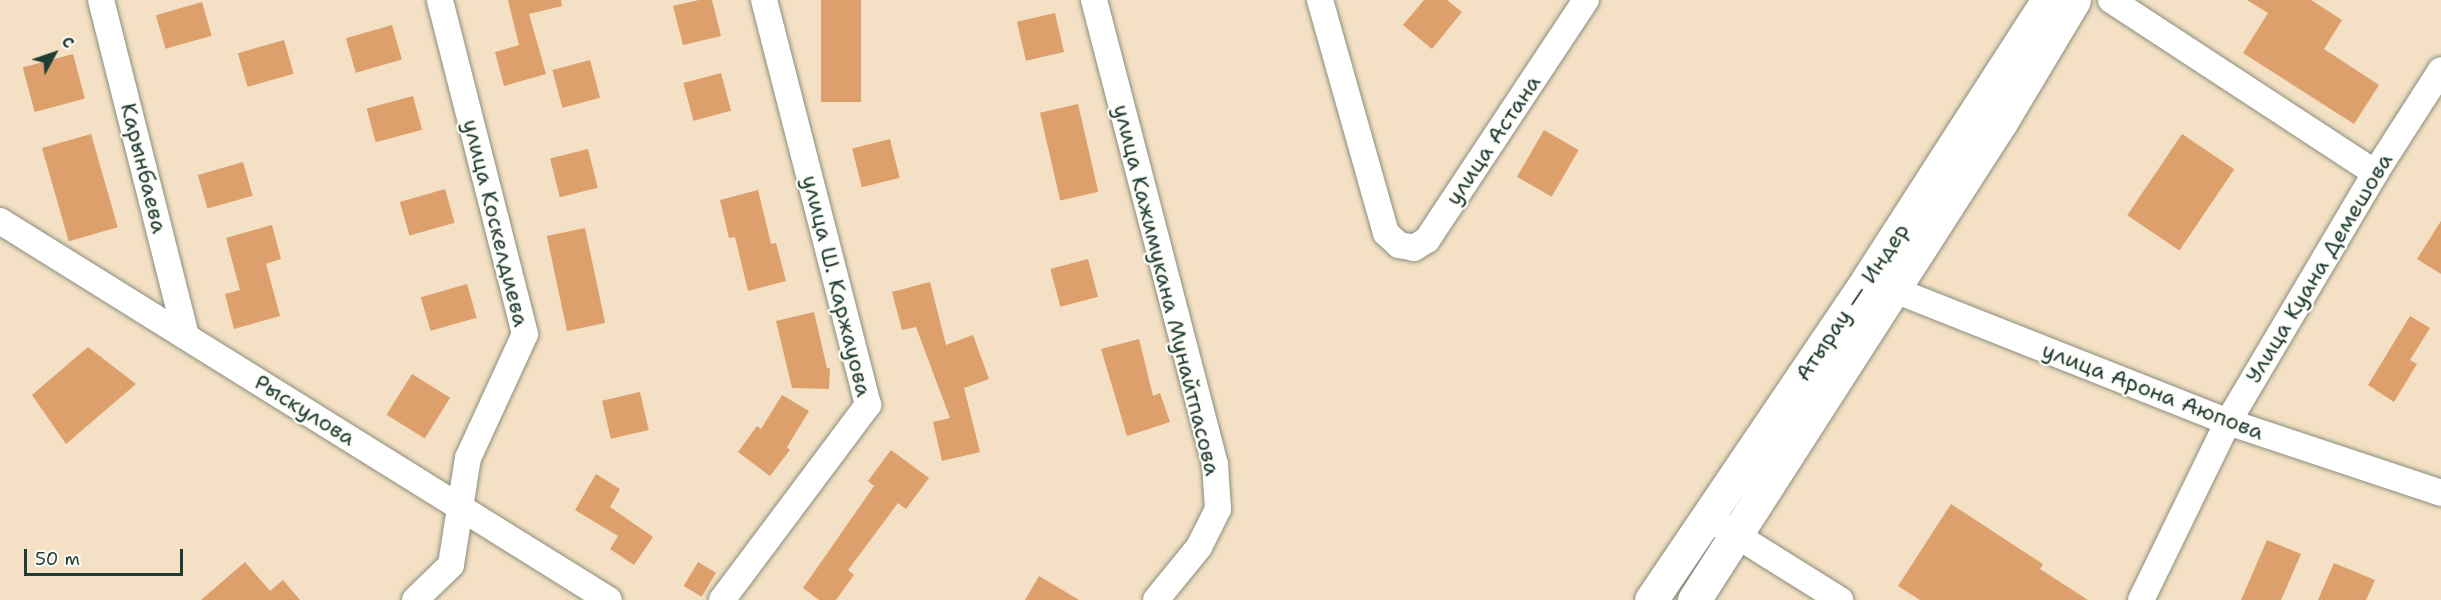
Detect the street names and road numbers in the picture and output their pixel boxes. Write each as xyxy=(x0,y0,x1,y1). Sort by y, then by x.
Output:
street label: улица Астана xyxy=(1440,70,1546,210)
street label: Карынбаева xyxy=(115,100,173,236)
street label: улица Кажимукана Мунайтпасова xyxy=(1108,102,1226,478)
street label: улица Коскелдиева xyxy=(457,117,535,329)
street label: Улица Куана Демешова xyxy=(2240,148,2398,388)
street label: улица Ш. Каржауова xyxy=(797,173,877,399)
street label: Атырау — Индер xyxy=(1789,218,1915,386)
street label: улица Арона Аюпова xyxy=(2039,337,2267,445)
street label: Рыскулова xyxy=(250,369,360,451)

